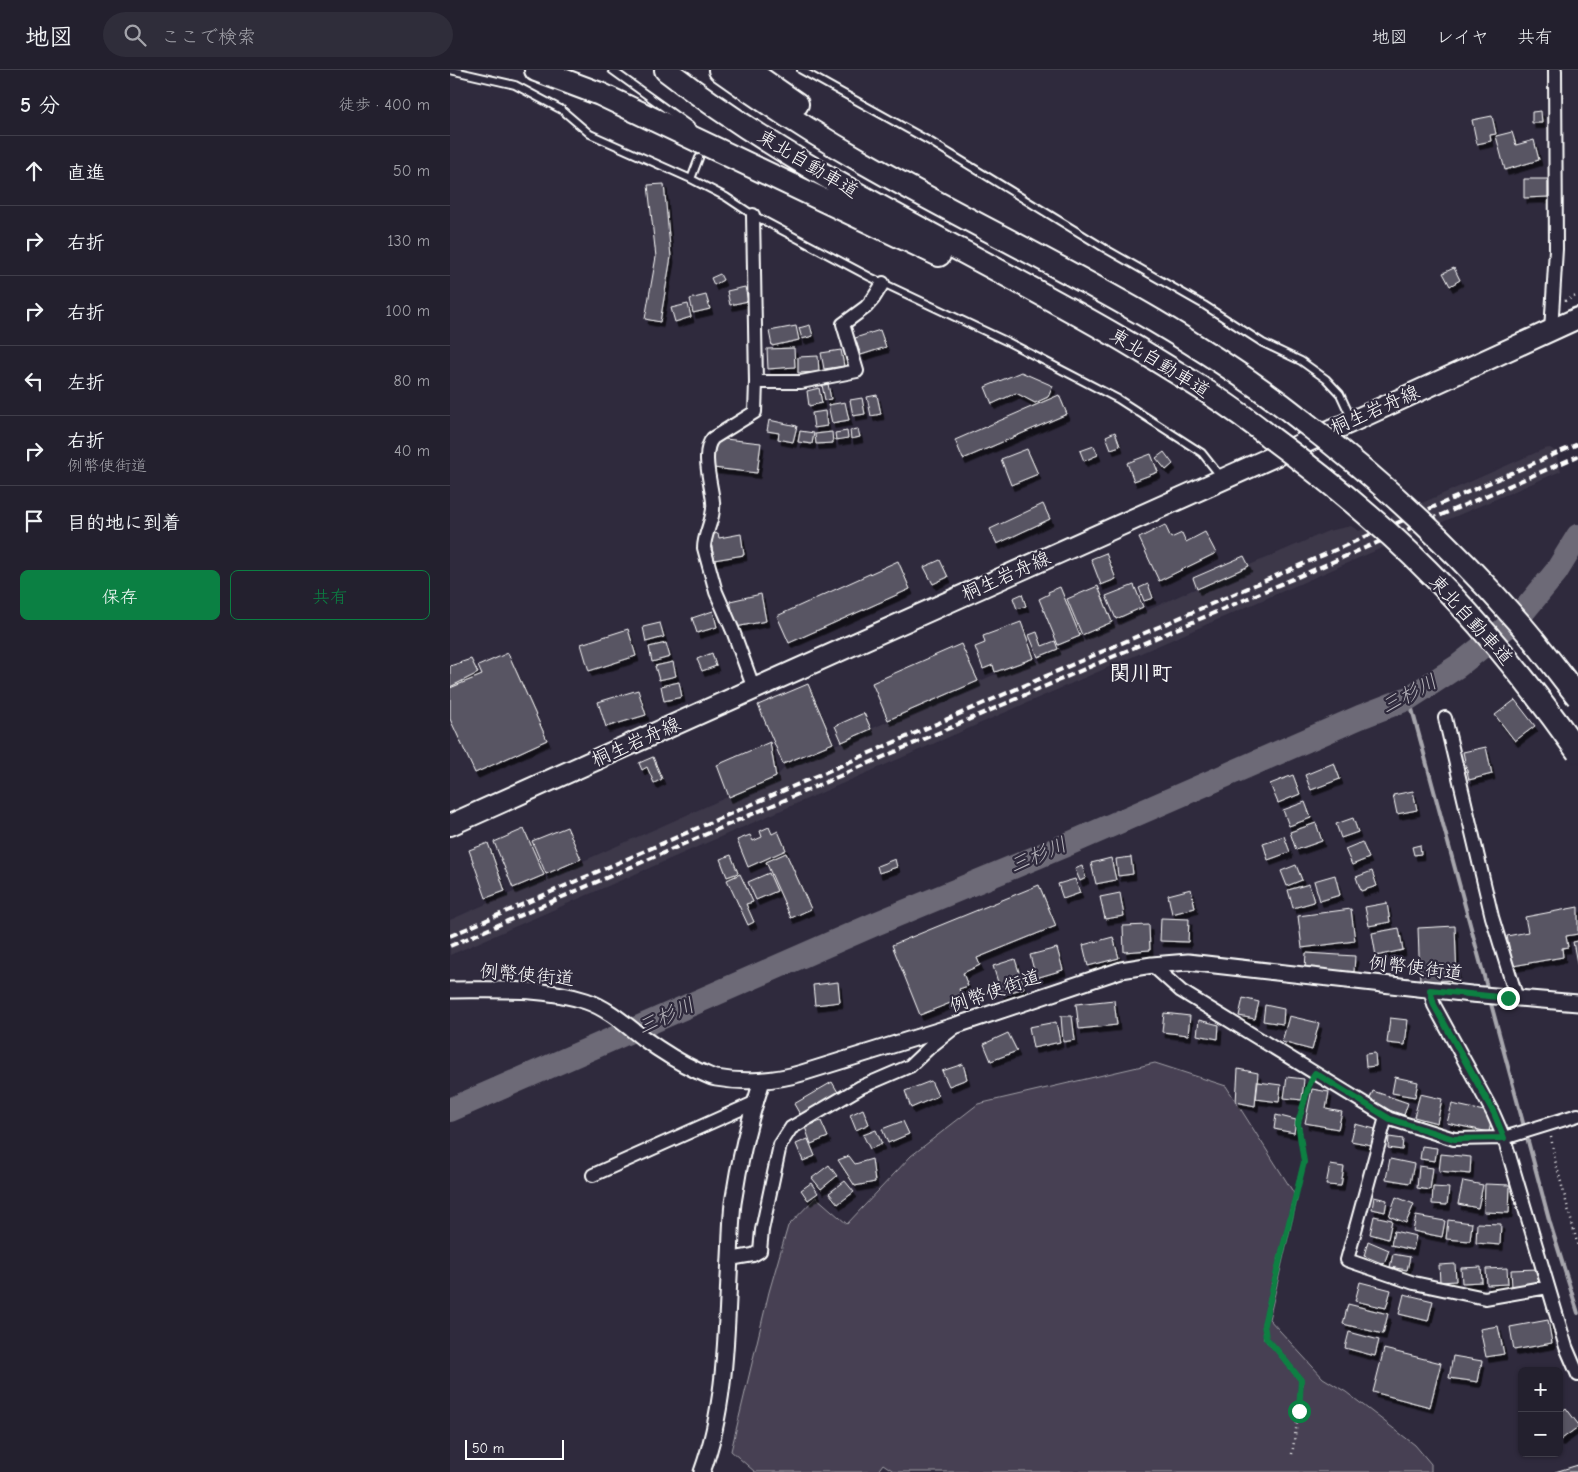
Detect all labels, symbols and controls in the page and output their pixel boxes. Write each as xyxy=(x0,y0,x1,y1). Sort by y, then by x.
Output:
search box xyxy=(103,12,453,57)
icon: search xyxy=(121,21,149,49)
text: 地図 xyxy=(25,23,73,51)
text: ここで検索 xyxy=(161,26,256,48)
text: 地図 xyxy=(1372,27,1408,48)
text: レイヤ xyxy=(1436,27,1489,48)
text: 共有 xyxy=(1517,27,1553,48)
text: 5 分 xyxy=(20,93,60,117)
text: 徒歩 · 400 m xyxy=(339,96,430,114)
street label: 東北自動車道 xyxy=(753,125,863,203)
icon: ahead xyxy=(20,157,48,185)
text: 直進 xyxy=(67,162,105,184)
text: 50 m xyxy=(393,162,430,180)
icon: right xyxy=(20,227,48,255)
text: 右折 xyxy=(67,232,105,254)
text: 130 m xyxy=(387,232,430,250)
icon: right xyxy=(20,297,48,325)
text: 右折 xyxy=(67,302,105,324)
text: 100 m xyxy=(386,302,430,320)
street label: 東北自動車道 xyxy=(1106,323,1214,403)
icon: left xyxy=(20,367,48,395)
text: 左折 xyxy=(67,372,105,394)
text: 80 m xyxy=(393,372,430,390)
street label: 桐生岩舟線 xyxy=(1327,381,1423,439)
text: 右折 xyxy=(67,430,105,452)
icon: right xyxy=(20,437,48,465)
text: 40 m xyxy=(394,442,430,460)
text: 例幣使街道 xyxy=(67,457,147,475)
icon: arrive xyxy=(20,507,48,535)
text: 目的地に到着 xyxy=(67,512,181,534)
street label: 桐生岩舟線 xyxy=(958,547,1054,605)
button: 保存 xyxy=(20,570,220,620)
button: 共有 xyxy=(230,570,430,620)
street label: 東北自動車道 xyxy=(1425,570,1517,670)
district label: 関川町 xyxy=(1110,661,1173,685)
water label: 三杉川 xyxy=(1377,670,1441,718)
street label: 桐生岩舟線 xyxy=(588,713,684,771)
water label: 三杉川 xyxy=(1006,833,1070,877)
street label: 例幣使街道 xyxy=(1368,951,1464,985)
street label: 例幣使街道 xyxy=(479,960,575,990)
street label: 例幣使街道 xyxy=(946,965,1044,1017)
route end xyxy=(1497,987,1520,1010)
water label: 三杉川 xyxy=(634,993,698,1039)
map controls xyxy=(1518,1367,1563,1457)
button: + xyxy=(1518,1367,1563,1412)
route start xyxy=(1288,1400,1311,1423)
button: − xyxy=(1518,1412,1563,1457)
scale bar xyxy=(465,1437,564,1460)
text: 50 m xyxy=(472,1440,504,1457)

